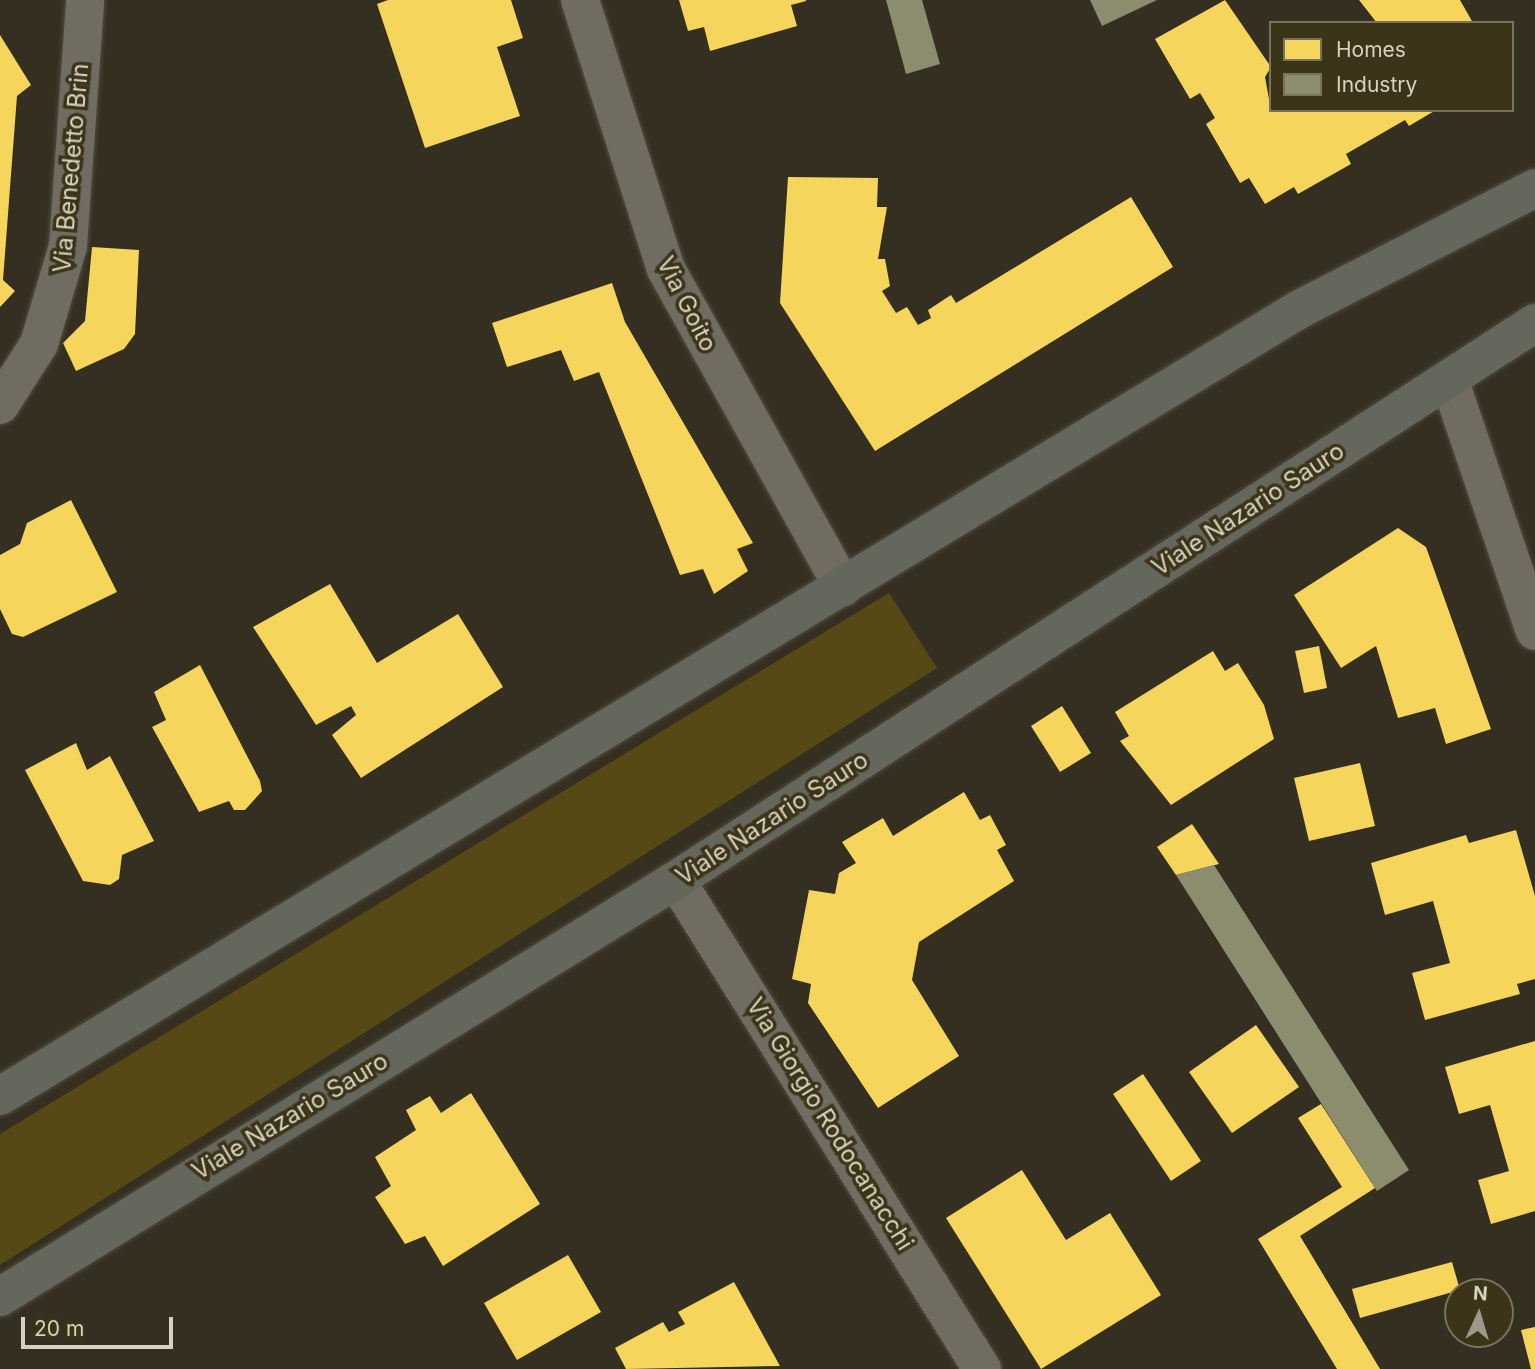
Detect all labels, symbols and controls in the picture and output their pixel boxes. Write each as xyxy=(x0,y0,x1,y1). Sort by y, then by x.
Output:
legend xyxy=(1269,21,1514,112)
text: Homes xyxy=(1336,37,1406,62)
street label: Via Benedetto Brin xyxy=(47,62,95,274)
text: Industry xyxy=(1336,72,1417,97)
street label: Via Goito xyxy=(651,252,723,356)
street label: Viale Nazario Sauro xyxy=(1147,436,1349,582)
street label: Viale Nazario Sauro xyxy=(671,745,873,891)
street label: Via Giorgio Rodocanacchi xyxy=(740,993,920,1255)
street label: Viale Nazario Sauro xyxy=(187,1046,393,1186)
north arrow xyxy=(1444,1278,1514,1348)
text: N xyxy=(1472,1282,1488,1306)
scale bar xyxy=(24,1302,177,1346)
text: 20 m xyxy=(34,1316,84,1341)

